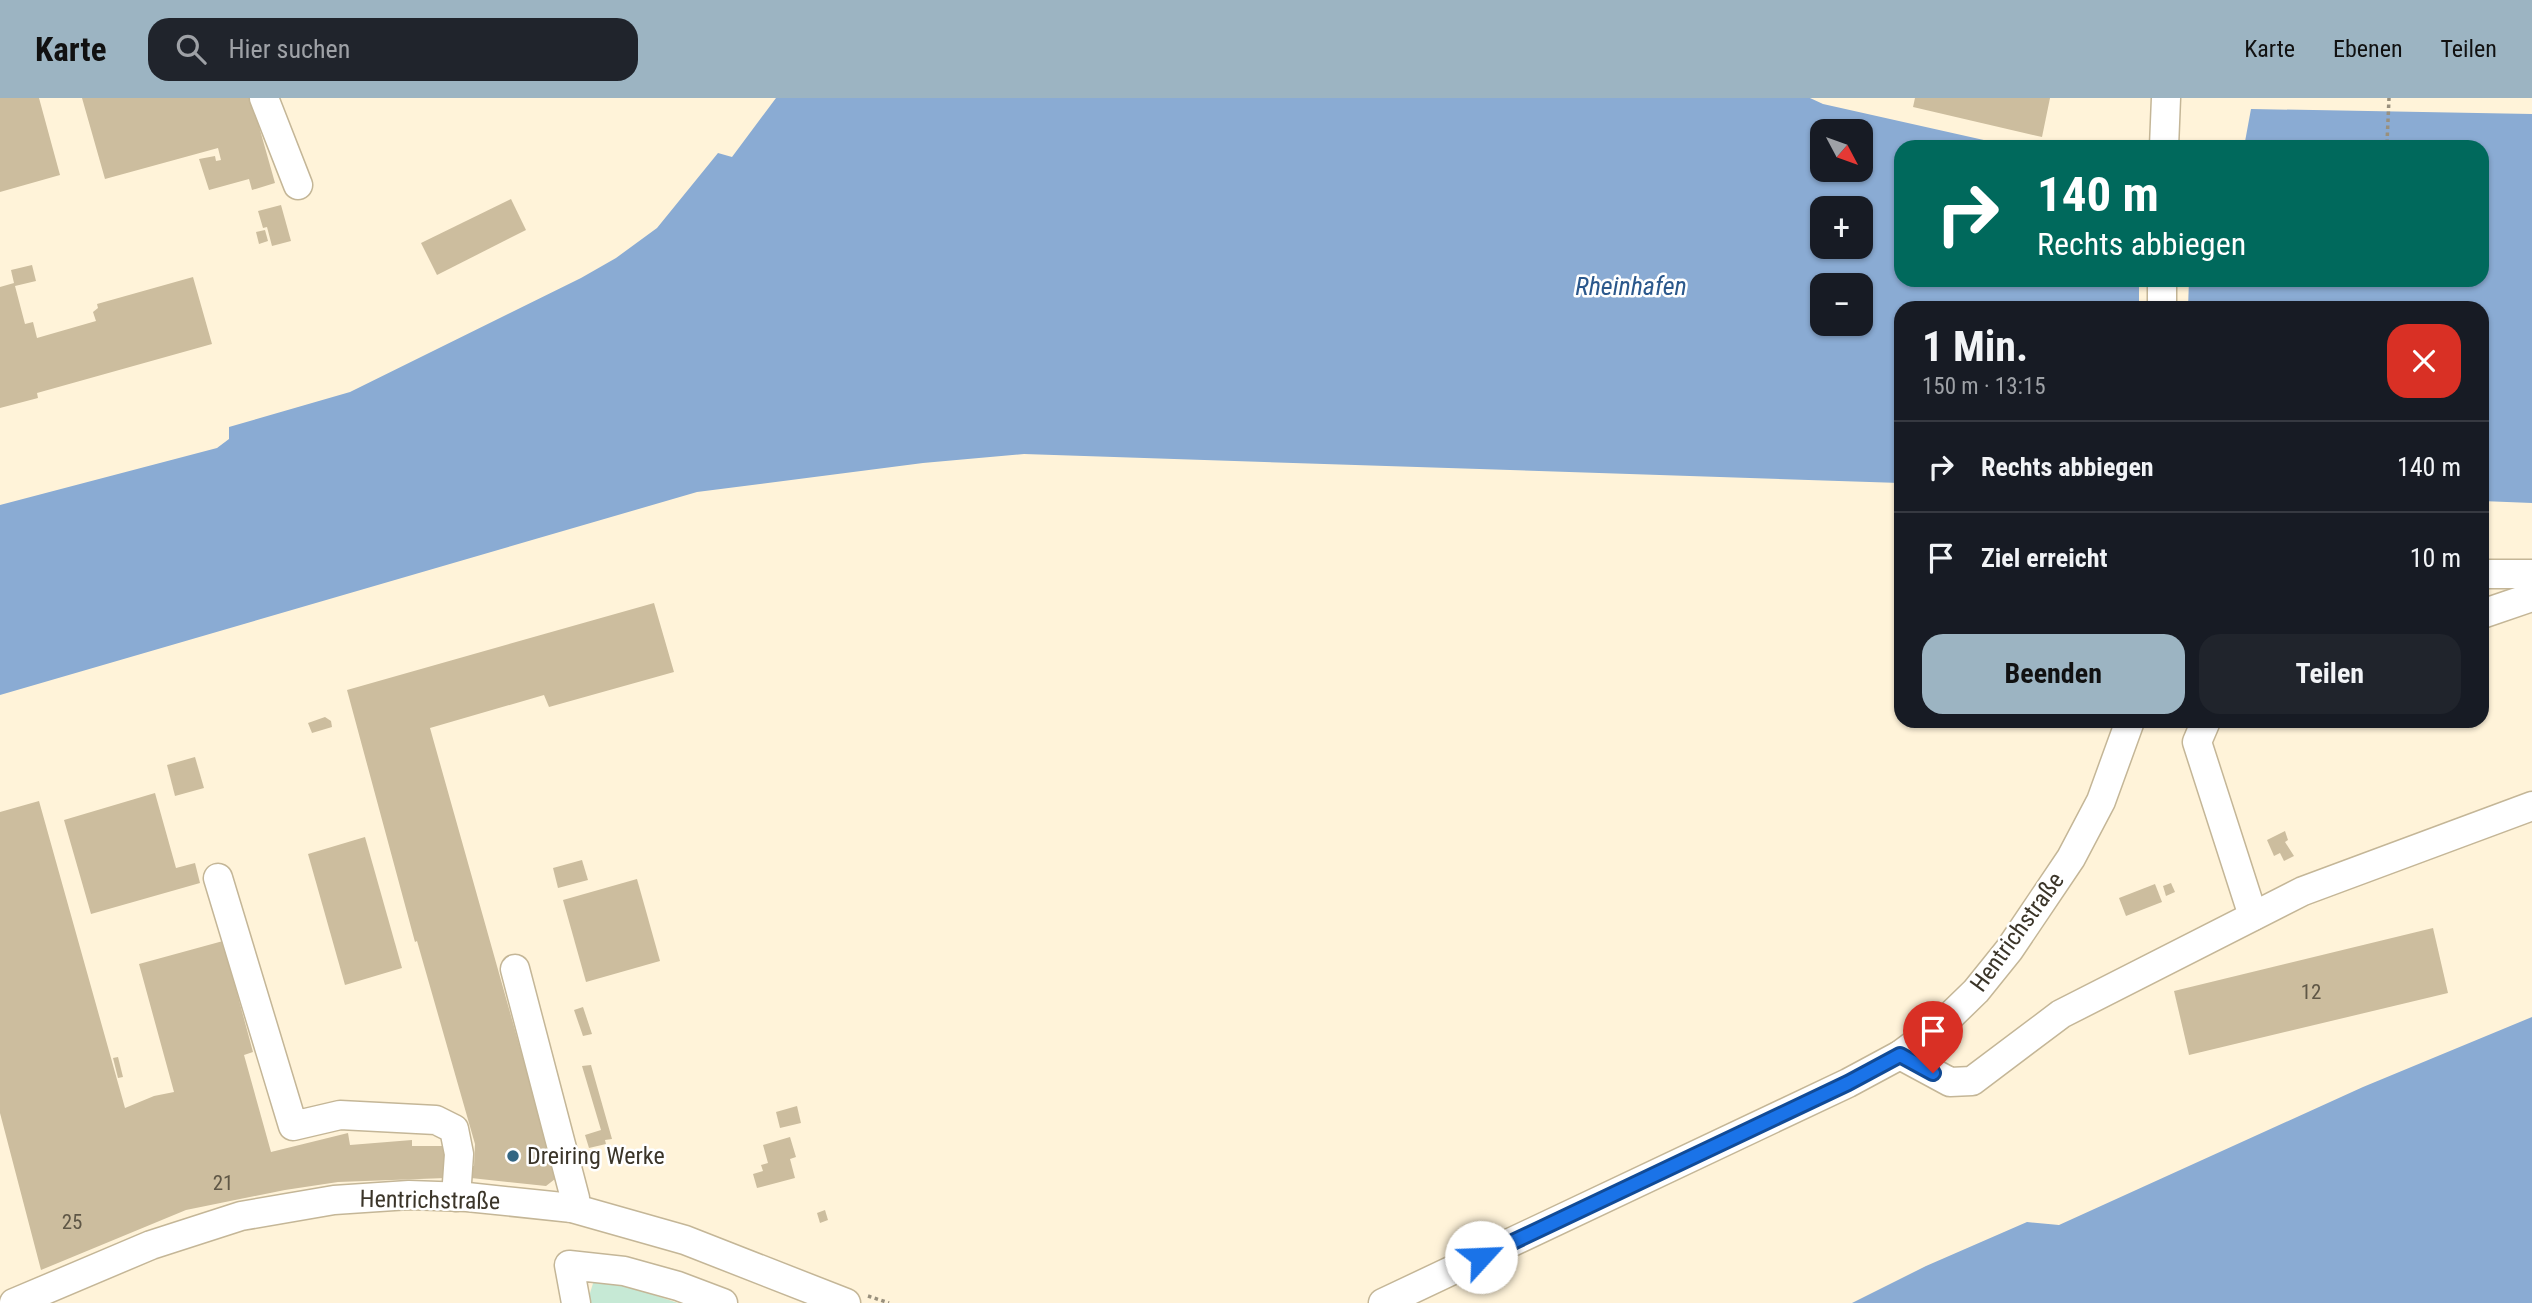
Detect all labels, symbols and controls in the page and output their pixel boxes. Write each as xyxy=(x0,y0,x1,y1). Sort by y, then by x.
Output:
search box xyxy=(148,18,638,81)
text: Karte xyxy=(35,30,106,69)
icon: search xyxy=(172,30,210,68)
text: Hier suchen xyxy=(228,34,350,64)
text: Karte xyxy=(2244,35,2295,63)
text: Ebenen xyxy=(2333,35,2403,63)
text: Teilen xyxy=(2441,35,2497,63)
north arrow xyxy=(1810,119,1872,182)
map controls xyxy=(1810,119,1873,336)
text: 140 m xyxy=(2037,166,2159,223)
icon: right xyxy=(1922,168,2013,259)
button: + xyxy=(1810,196,1873,259)
text: Rechts abbiegen xyxy=(2037,225,2246,263)
water label: Rheinhafen xyxy=(1575,271,1687,301)
button: − xyxy=(1810,273,1873,336)
text: 1 Min. xyxy=(1922,322,2028,371)
button: close xyxy=(2387,324,2461,398)
text: 150 m · 13:15 xyxy=(1922,373,2046,400)
icon: right xyxy=(1922,448,1960,486)
text: Rechts abbiegen xyxy=(1981,452,2154,482)
text: 140 m xyxy=(2397,452,2461,482)
icon: arrive xyxy=(1922,539,1960,577)
text: Ziel erreicht xyxy=(1981,543,2107,573)
text: 10 m xyxy=(2410,543,2461,573)
button: Beenden xyxy=(1922,634,2185,714)
button: Teilen xyxy=(2199,634,2461,714)
street label: Hentrichstraße xyxy=(1964,867,2070,997)
house number: 12 xyxy=(2301,980,2321,1004)
pin xyxy=(1903,1001,1963,1073)
icon: arrive xyxy=(1914,1012,1952,1050)
place label: Dreiring Werke xyxy=(527,1142,665,1170)
marker: Dreiring Werke xyxy=(505,1148,521,1164)
house number: 21 xyxy=(213,1171,233,1195)
street label: Hentrichstraße xyxy=(360,1185,500,1215)
house number: 25 xyxy=(62,1210,82,1234)
position arrow xyxy=(1444,1220,1518,1294)

